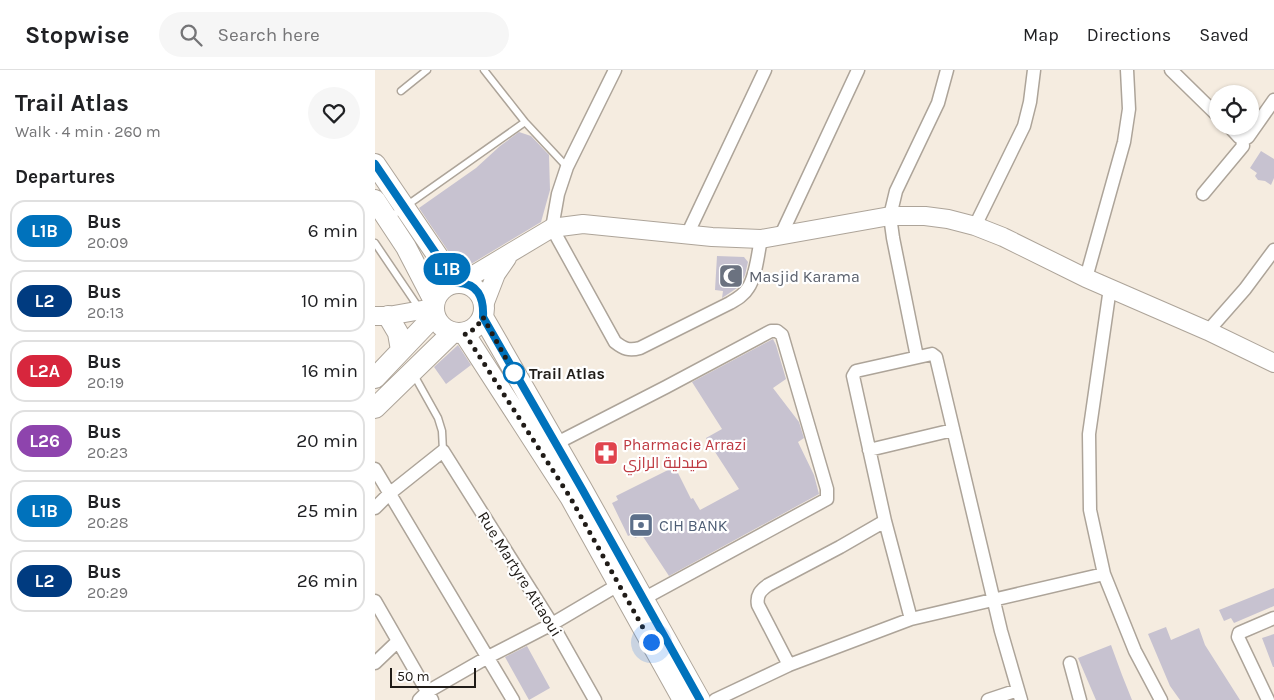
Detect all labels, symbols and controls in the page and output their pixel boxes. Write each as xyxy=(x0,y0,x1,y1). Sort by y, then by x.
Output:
search box xyxy=(159,12,509,57)
text: Stopwise xyxy=(25,21,129,49)
icon: search xyxy=(177,21,205,49)
text: Search here xyxy=(217,24,320,46)
text: Map xyxy=(1023,24,1059,46)
text: Directions xyxy=(1087,24,1171,46)
text: Saved xyxy=(1199,24,1249,46)
map controls xyxy=(1209,85,1259,135)
button: locate xyxy=(1209,85,1259,135)
button: heart xyxy=(308,87,360,139)
text: Trail Atlas xyxy=(15,89,129,117)
text: Walk · 4 min · 260 m xyxy=(15,122,161,141)
text: Departures xyxy=(15,166,115,188)
text: Bus xyxy=(87,211,121,233)
text: L1B xyxy=(31,220,58,242)
text: 6 min xyxy=(308,220,358,242)
text: 20:09 xyxy=(87,233,128,252)
line badge: L1B xyxy=(418,253,476,285)
text: L1B xyxy=(434,258,460,280)
mosque icon: Masjid Karama xyxy=(718,263,744,289)
place label: Masjid Karama xyxy=(749,267,860,286)
text: Bus xyxy=(87,281,121,303)
text: L2 xyxy=(35,290,54,312)
text: 10 min xyxy=(301,290,358,312)
text: 20:13 xyxy=(87,303,124,322)
text: Bus xyxy=(87,351,121,373)
text: L2A xyxy=(29,360,60,382)
text: 16 min xyxy=(301,360,358,382)
marker: Trail Atlas xyxy=(503,362,525,384)
place label: Trail Atlas xyxy=(529,364,605,383)
text: 20:19 xyxy=(87,373,124,392)
text: Bus xyxy=(87,421,121,443)
text: L26 xyxy=(29,430,60,452)
text: 20 min xyxy=(296,430,358,452)
place label: Pharmacie Arrazi صيدلية الرازي xyxy=(623,435,747,476)
pharmacy icon: Pharmacie Arrazi صيدلية الرازي xyxy=(593,440,619,466)
text: 20:23 xyxy=(87,443,128,462)
text: Bus xyxy=(87,491,121,513)
text: L1B xyxy=(31,500,58,522)
text: 25 min xyxy=(297,500,358,522)
street label: Rue Martyre Attaoui xyxy=(474,508,566,640)
bank icon: CIH BANK xyxy=(628,512,654,538)
text: 20:28 xyxy=(87,513,129,532)
place label: CIH BANK xyxy=(659,516,728,535)
text: Bus xyxy=(87,561,121,583)
text: L2 xyxy=(35,570,54,592)
text: 26 min xyxy=(297,570,358,592)
text: 20:29 xyxy=(87,583,128,602)
your location xyxy=(639,630,664,655)
scale bar xyxy=(390,665,476,688)
text: 50 m xyxy=(397,668,430,685)

